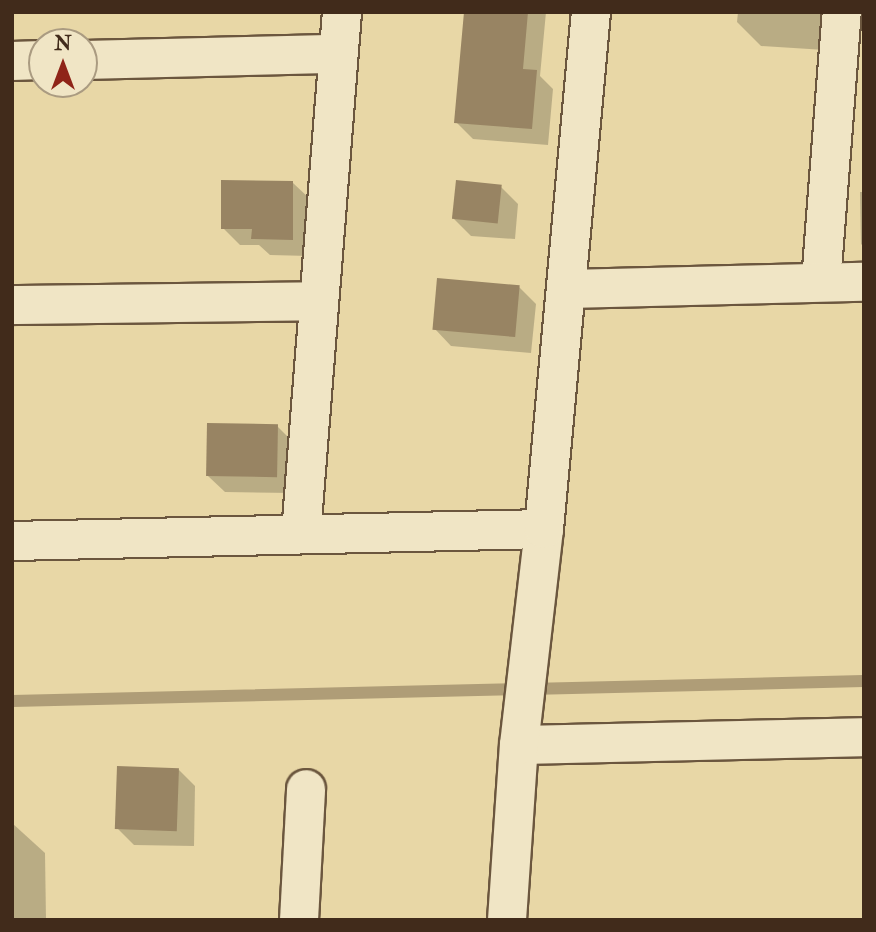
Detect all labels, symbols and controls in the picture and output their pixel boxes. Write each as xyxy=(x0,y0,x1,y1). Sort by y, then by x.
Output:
north arrow xyxy=(28,28,98,98)
text: N xyxy=(54,32,72,56)

